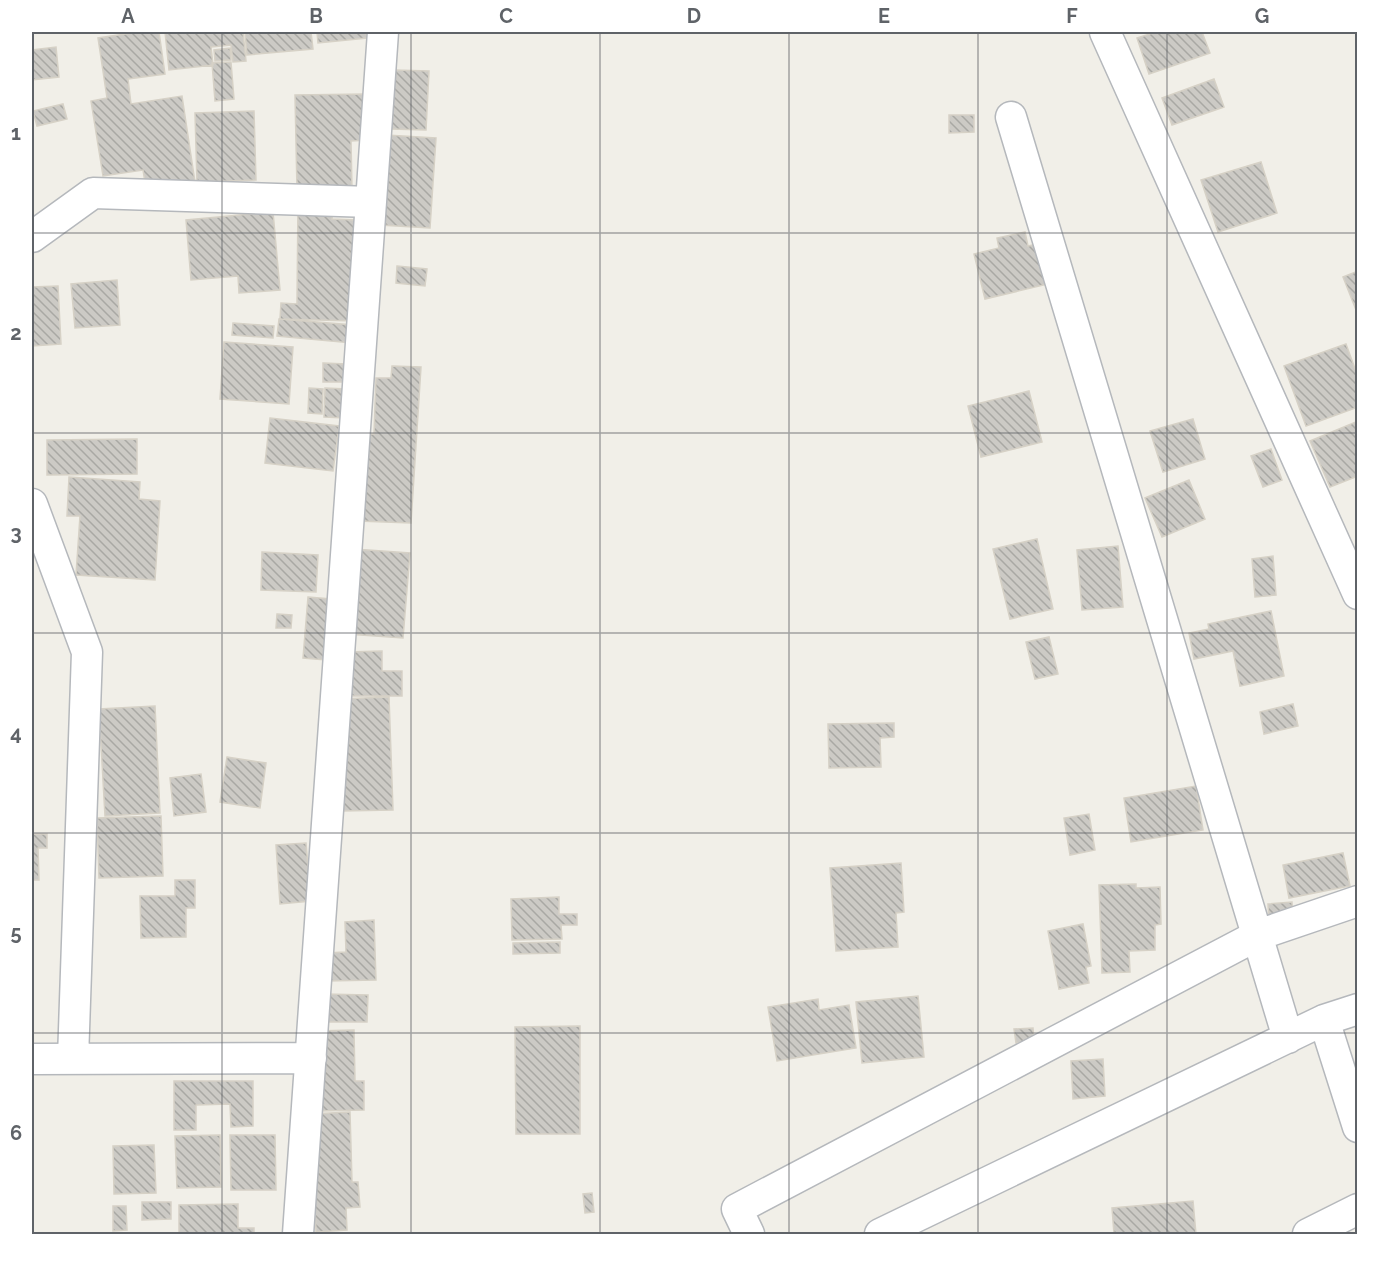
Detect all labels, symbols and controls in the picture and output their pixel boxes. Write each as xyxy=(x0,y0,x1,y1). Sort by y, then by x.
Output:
text: A xyxy=(121,4,135,28)
text: B xyxy=(309,4,323,28)
text: C xyxy=(499,4,513,28)
text: D xyxy=(687,4,701,28)
text: E xyxy=(878,4,890,28)
text: F xyxy=(1066,4,1078,28)
text: G xyxy=(1255,4,1269,28)
text: 1 xyxy=(11,121,21,145)
text: 2 xyxy=(10,321,22,345)
text: 3 xyxy=(10,521,22,545)
text: 4 xyxy=(10,721,22,745)
text: 5 xyxy=(10,921,22,945)
text: 6 xyxy=(10,1121,22,1145)

